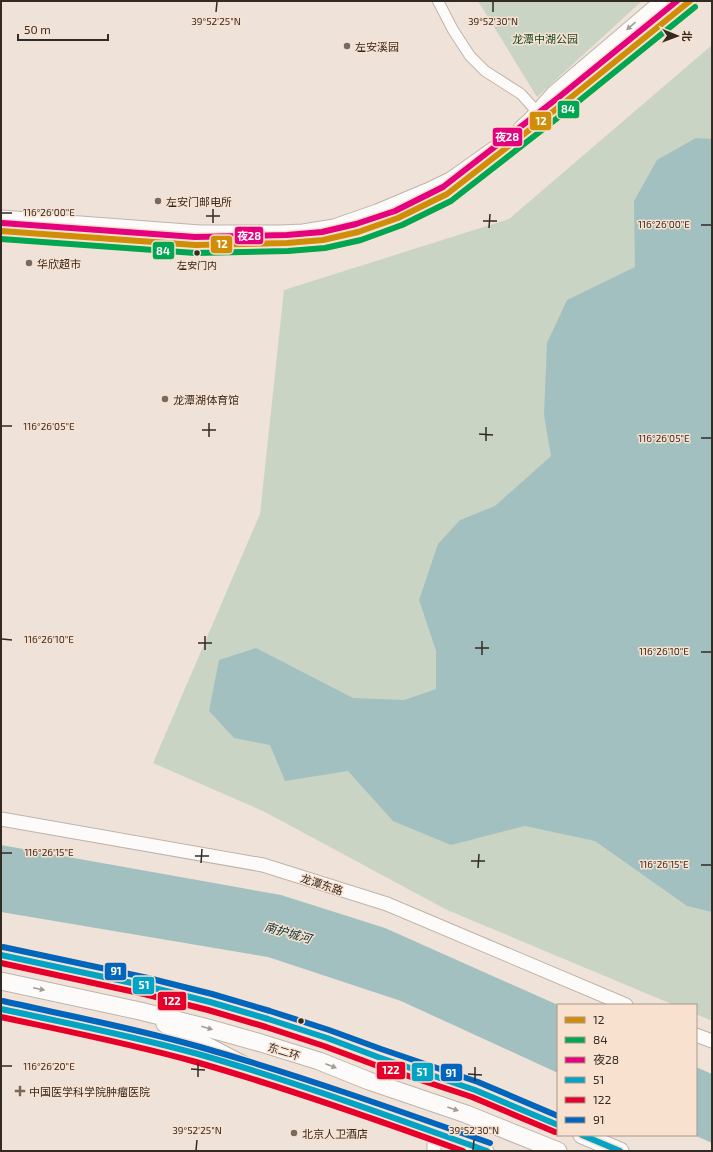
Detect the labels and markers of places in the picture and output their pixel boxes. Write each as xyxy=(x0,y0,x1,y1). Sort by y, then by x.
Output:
place label: 左安溪园 xyxy=(355,40,399,53)
marker: 左安溪园 xyxy=(342,41,352,51)
place label: 左安门邮电所 xyxy=(166,195,232,208)
marker: 左安门邮电所 xyxy=(153,196,163,206)
marker: 左安门内 xyxy=(192,248,202,258)
place label: 华欣超市 xyxy=(37,257,81,270)
marker: 华欣超市 xyxy=(24,258,34,268)
place label: 左安门内 xyxy=(177,259,217,271)
place label: 龙潭湖体育馆 xyxy=(173,393,239,406)
marker: 龙潭湖体育馆 xyxy=(160,394,170,404)
unlabelled marker xyxy=(296,1016,306,1026)
marker: 中国医学科学院肿瘤医院 xyxy=(14,1085,26,1097)
place label: 中国医学科学院肿瘤医院 xyxy=(29,1085,150,1098)
place label: 北京人卫酒店 xyxy=(302,1127,368,1140)
marker: 北京人卫酒店 xyxy=(289,1128,299,1138)

